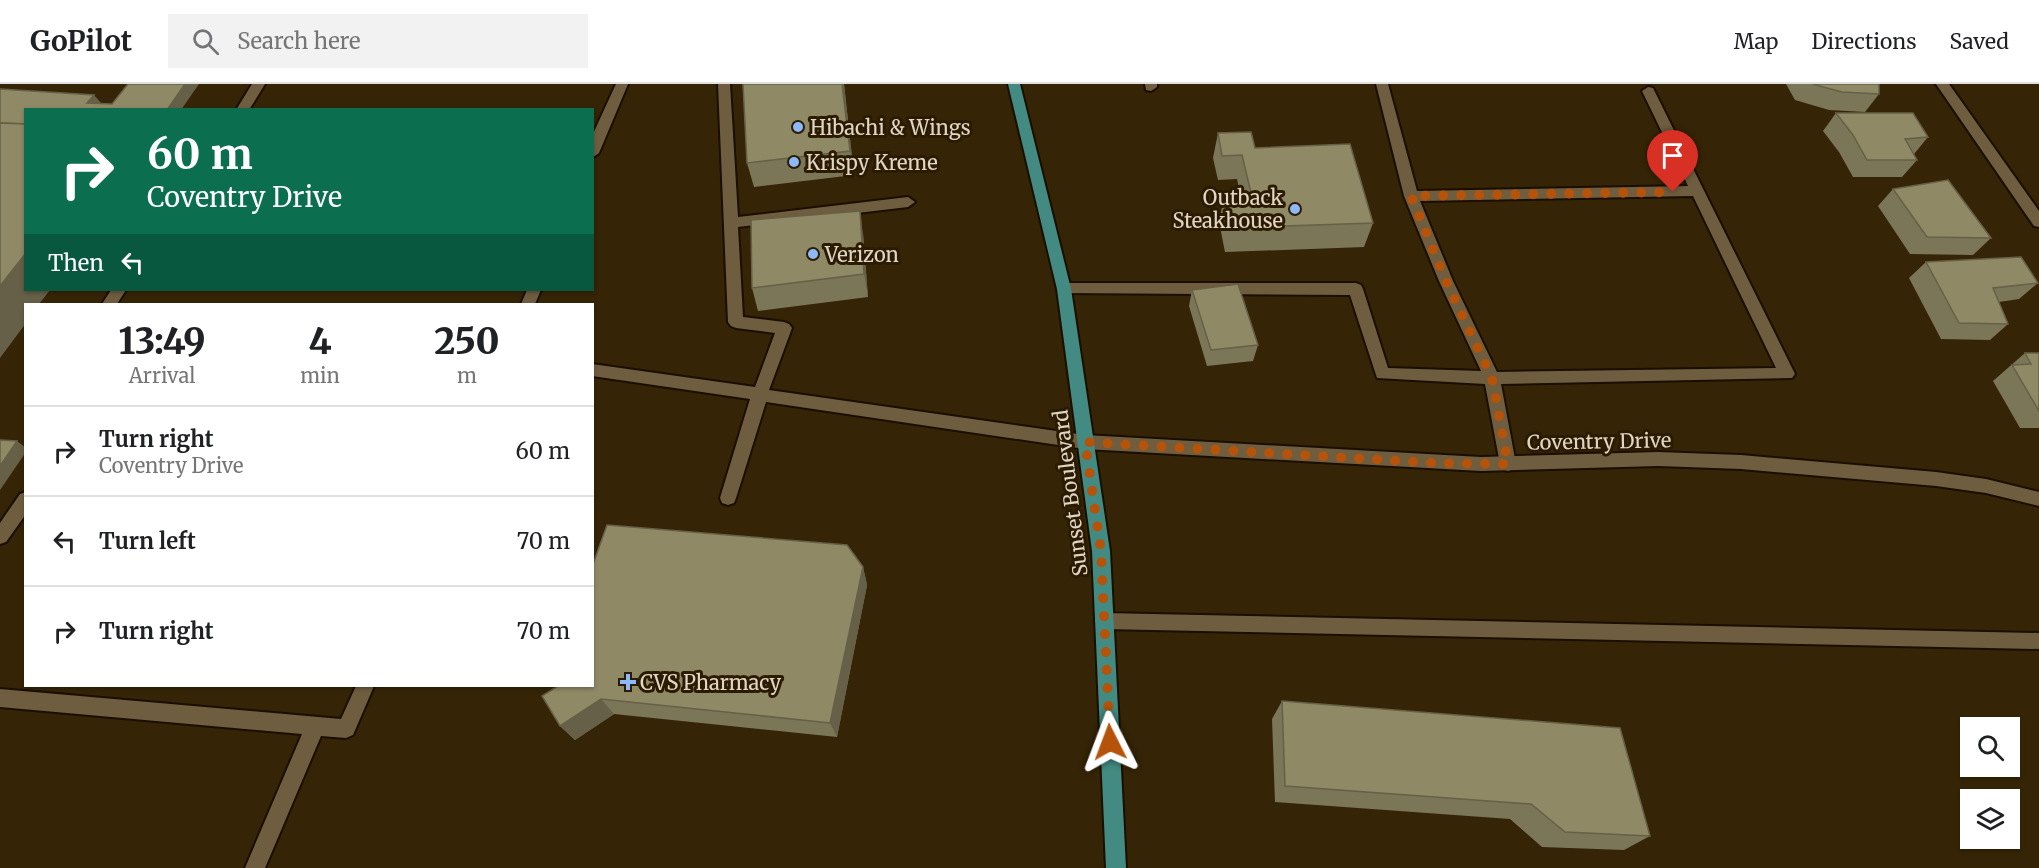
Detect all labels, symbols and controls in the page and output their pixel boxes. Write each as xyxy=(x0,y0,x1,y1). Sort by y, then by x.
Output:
search box xyxy=(168,14,588,68)
text: GoPilot xyxy=(30,23,132,59)
icon: search xyxy=(189,25,222,58)
text: Search here xyxy=(237,27,361,55)
text: Map xyxy=(1734,28,1778,55)
text: Directions xyxy=(1811,28,1916,55)
text: Saved xyxy=(1949,28,2009,55)
place label: Hibachi & Wings xyxy=(810,115,971,140)
marker: Hibachi & Wings xyxy=(791,120,805,134)
text: 60 m xyxy=(147,128,253,180)
pin xyxy=(1647,130,1698,192)
icon: right xyxy=(48,132,126,210)
icon: arrive xyxy=(1656,139,1689,172)
place label: Krispy Kreme xyxy=(806,150,938,175)
marker: Krispy Kreme xyxy=(787,155,801,169)
text: Coventry Drive xyxy=(147,180,342,214)
place label: Outback Steakhouse xyxy=(1173,185,1283,233)
marker: Outback Steakhouse xyxy=(1288,202,1302,216)
place label: Verizon xyxy=(824,242,899,267)
icon: left xyxy=(116,246,149,279)
marker: Verizon xyxy=(806,247,820,261)
text: Then xyxy=(48,249,104,277)
text: 13:49 xyxy=(119,319,206,364)
text: 4 xyxy=(308,319,332,364)
text: 250 xyxy=(434,319,499,364)
text: Arrival xyxy=(129,363,195,388)
text: min xyxy=(300,363,340,388)
text: m xyxy=(457,363,477,388)
street label: Sunset Boulevard xyxy=(1047,408,1093,578)
text: Turn right xyxy=(99,425,213,453)
street label: Coventry Drive xyxy=(1527,427,1671,455)
icon: right xyxy=(48,435,81,468)
text: 60 m xyxy=(516,437,570,465)
text: Coventry Drive xyxy=(99,453,243,478)
icon: left xyxy=(48,525,81,558)
text: Turn left xyxy=(99,527,196,555)
text: 70 m xyxy=(517,527,570,555)
icon: right xyxy=(48,615,81,648)
text: Turn right xyxy=(99,617,213,645)
text: 70 m xyxy=(517,617,570,645)
place label: CVS Pharmacy xyxy=(640,670,781,695)
marker: CVS Pharmacy xyxy=(621,675,635,689)
position arrow xyxy=(1078,710,1142,774)
map controls xyxy=(1960,717,2020,849)
button: search xyxy=(1960,717,2020,777)
button: layers xyxy=(1960,789,2020,849)

